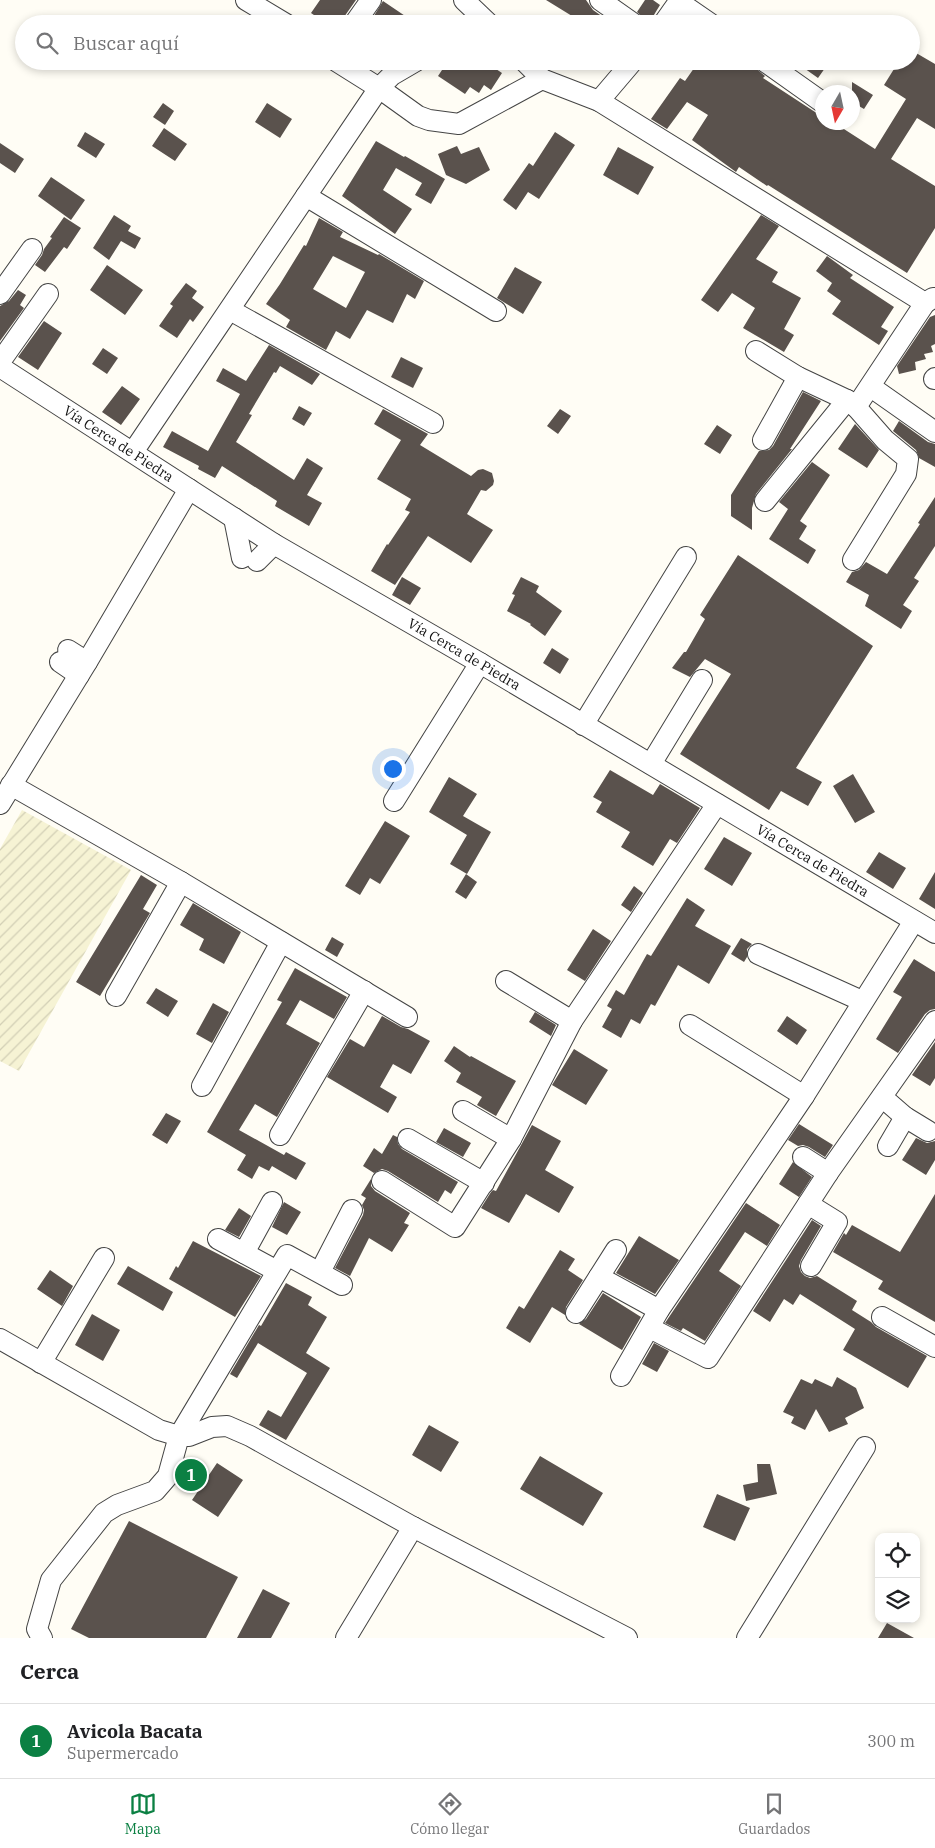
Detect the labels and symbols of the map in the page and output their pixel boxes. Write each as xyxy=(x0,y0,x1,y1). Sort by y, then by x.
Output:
north arrow xyxy=(815,85,860,130)
street label: Vía Cerca de Piedra xyxy=(60,401,177,486)
street label: Vía Cerca de Piedra xyxy=(405,614,524,694)
your location xyxy=(380,756,406,782)
street label: Vía Cerca de Piedra xyxy=(753,820,872,901)
pin: 1 xyxy=(175,1456,207,1494)

